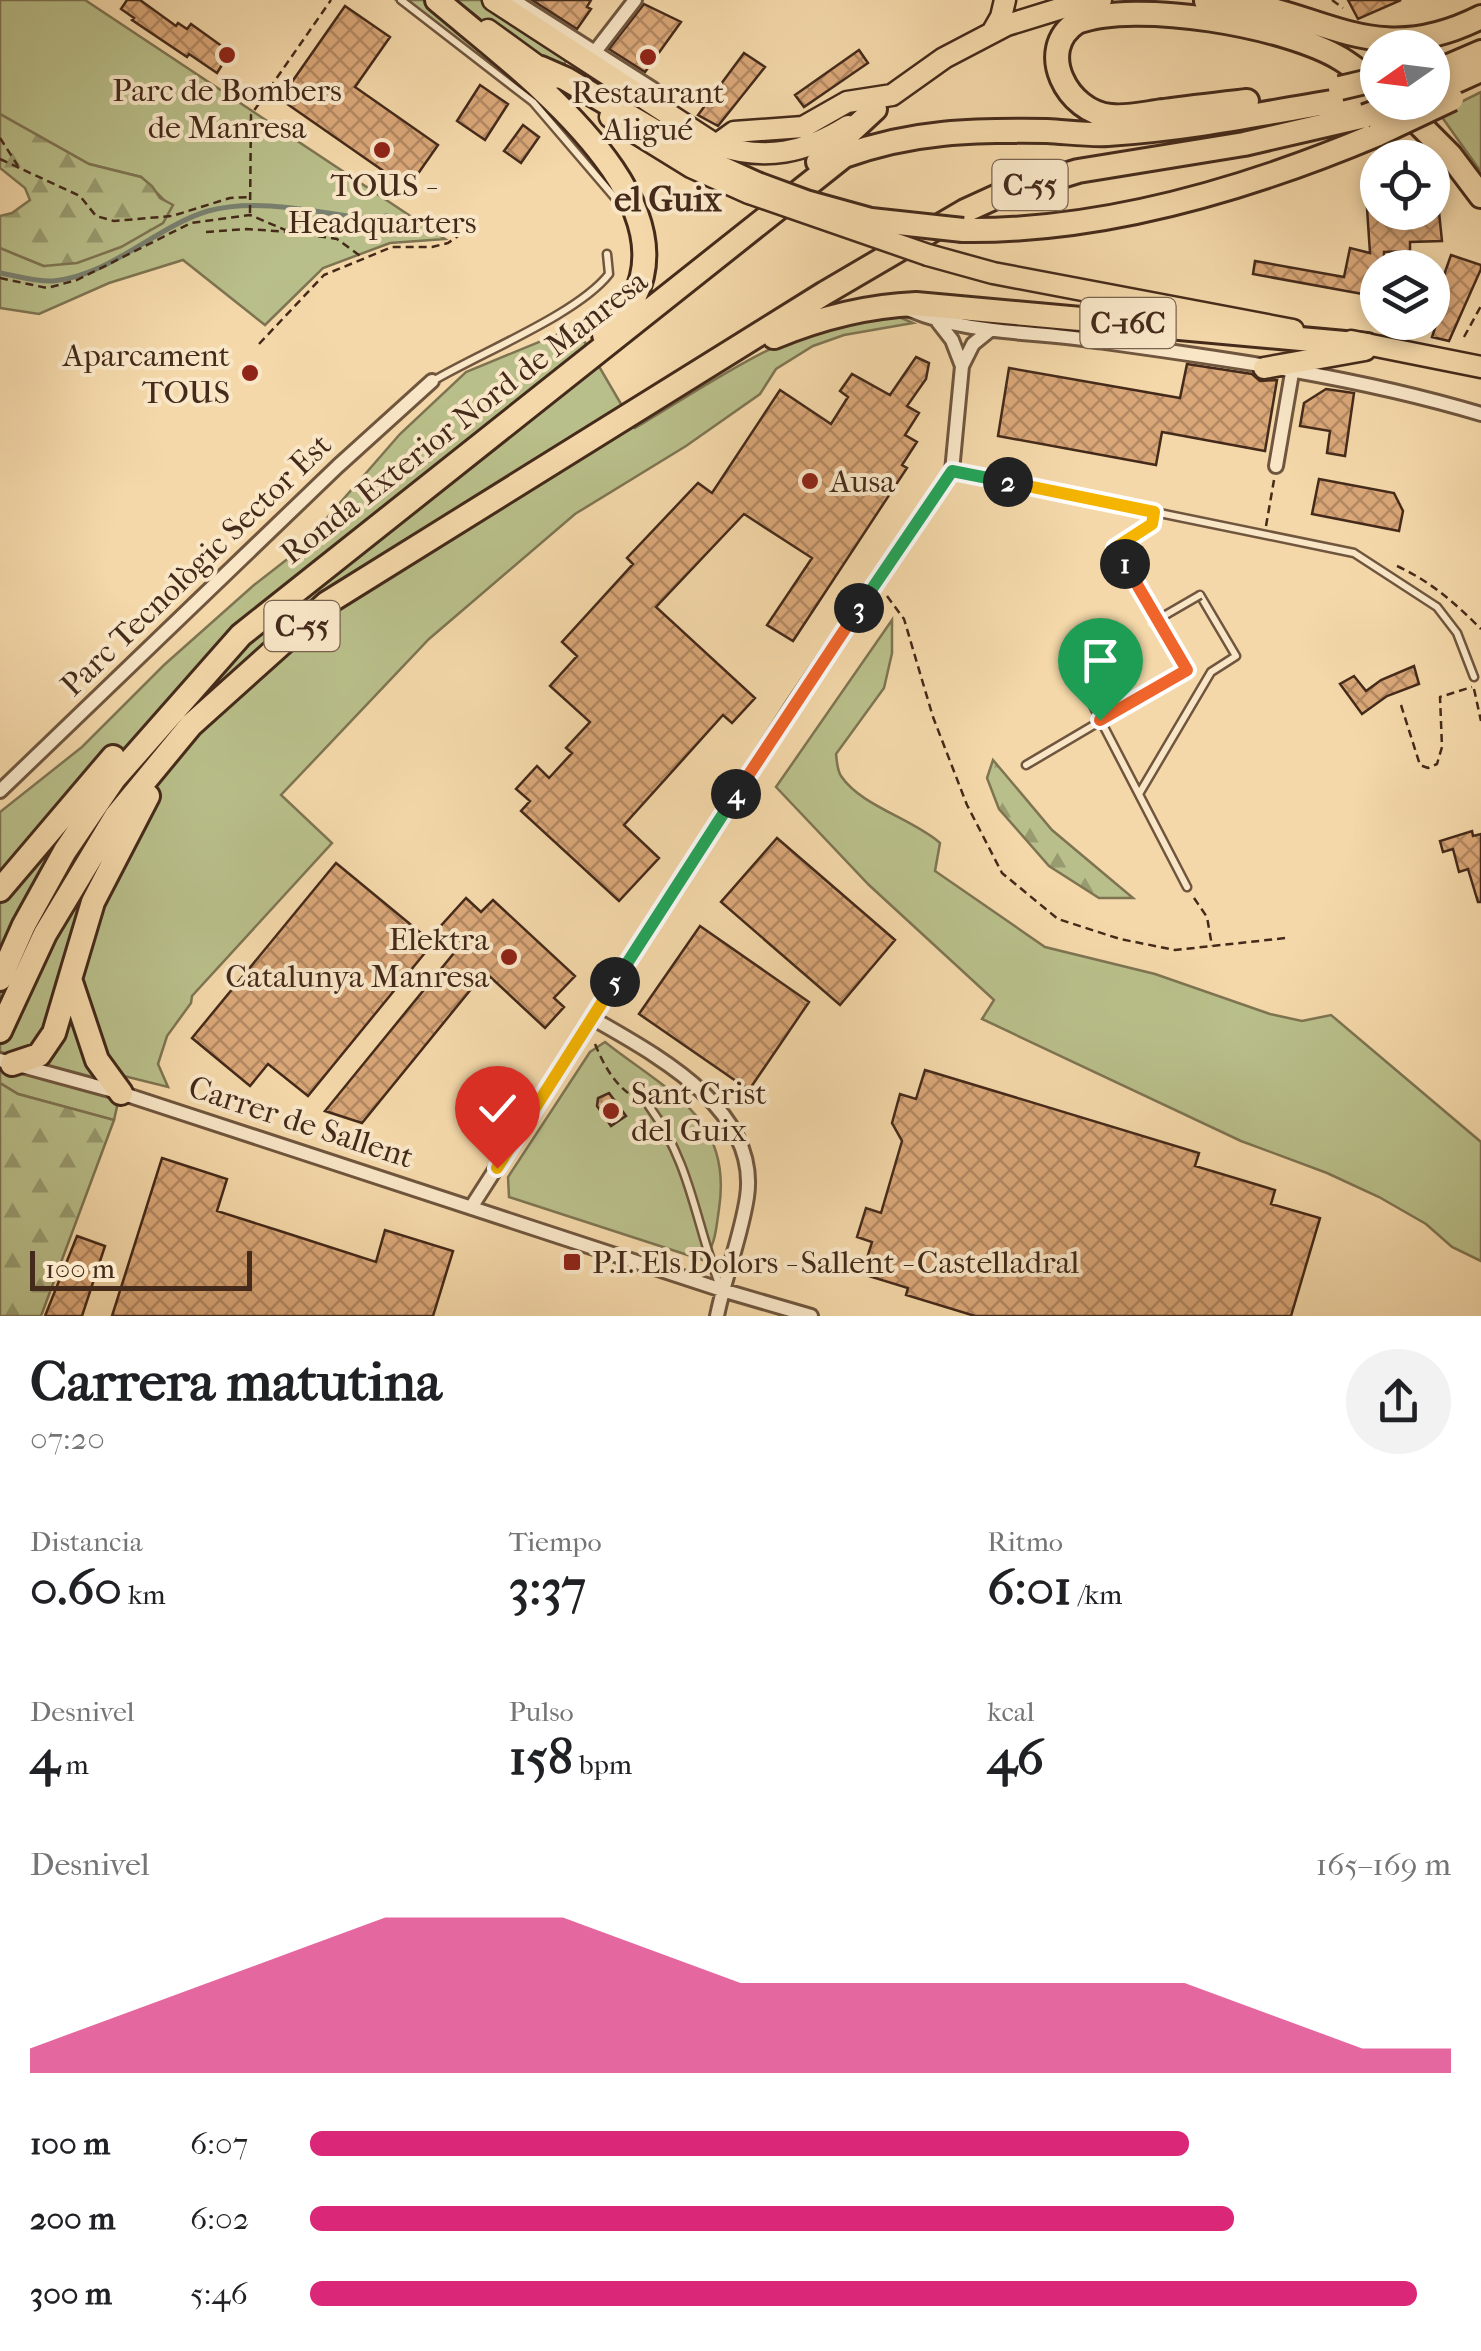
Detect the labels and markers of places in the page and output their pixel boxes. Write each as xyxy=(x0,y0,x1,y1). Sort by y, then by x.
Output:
marker: Parc de Bombers de Manresa xyxy=(216,44,238,66)
marker: Restaurant Aligué xyxy=(637,46,659,68)
place label: Parc de Bombers de Manresa xyxy=(112,72,342,146)
place label: Restaurant Aligué xyxy=(572,74,725,148)
marker: TOUS - Headquarters xyxy=(371,139,393,161)
place label: TOUS - Headquarters xyxy=(288,167,476,241)
place label: Aparcament TOUS xyxy=(61,337,231,411)
marker: Aparcament TOUS xyxy=(239,362,261,384)
pin: 2 xyxy=(983,457,1033,507)
place label: Ausa xyxy=(828,463,896,500)
marker: Ausa xyxy=(799,470,821,492)
pin: 1 xyxy=(1100,539,1150,589)
pin: 3 xyxy=(834,583,884,633)
pin xyxy=(1058,618,1143,721)
pin: 4 xyxy=(711,769,761,819)
place label: Elektra Catalunya Manresa xyxy=(225,921,490,995)
marker: Elektra Catalunya Manresa xyxy=(498,946,520,968)
pin: 5 xyxy=(590,957,640,1007)
pin xyxy=(455,1066,540,1169)
place label: Sant Crist del Guix xyxy=(631,1075,767,1149)
marker: Sant Crist del Guix xyxy=(600,1100,622,1122)
place label: P.I. Els Dolors - Sallent - Castelladral xyxy=(592,1244,1079,1281)
marker: P.I. Els Dolors - Sallent - Castelladral xyxy=(561,1251,583,1273)

